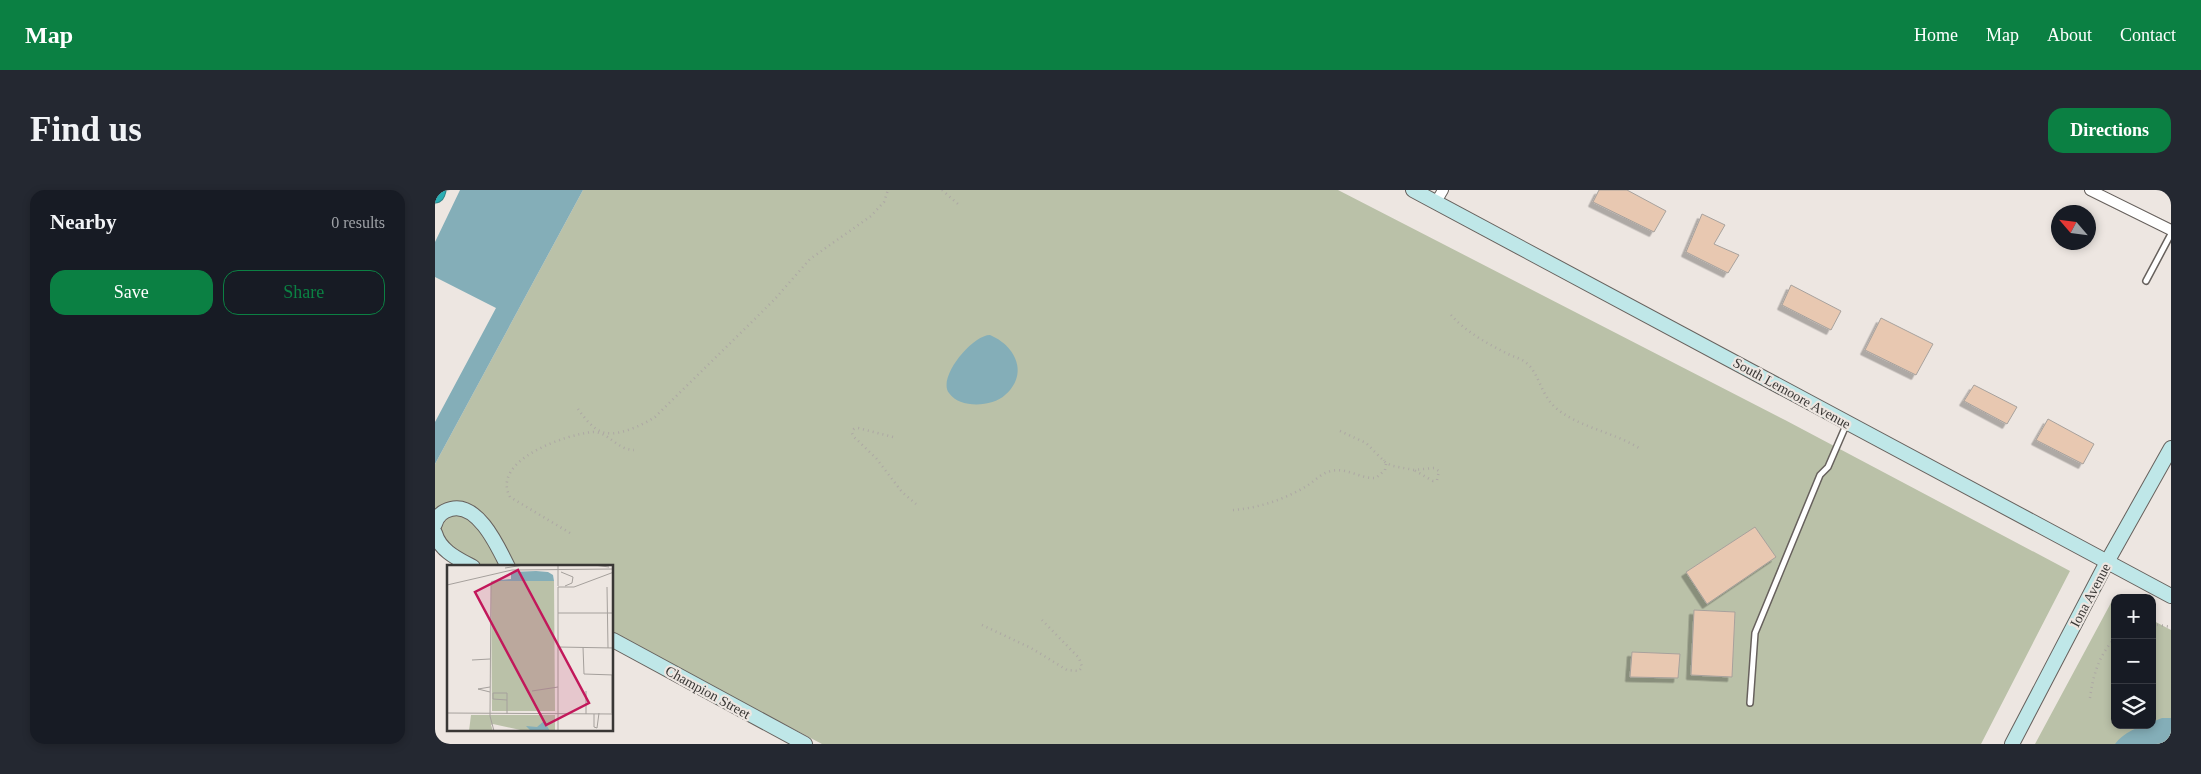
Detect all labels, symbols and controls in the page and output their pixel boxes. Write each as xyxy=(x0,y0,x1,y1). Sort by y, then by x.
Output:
text: Map xyxy=(25,22,73,48)
text: Home xyxy=(1914,25,1958,45)
text: Map xyxy=(1986,25,2019,45)
text: About xyxy=(2047,25,2092,45)
text: Contact xyxy=(2120,25,2176,45)
button: Directions xyxy=(2048,108,2171,153)
text: Find us xyxy=(30,110,142,149)
north arrow xyxy=(2051,205,2096,250)
text: Nearby xyxy=(50,210,117,234)
text: 0 results xyxy=(331,214,385,231)
button: Save xyxy=(50,270,213,315)
button: Share xyxy=(223,270,385,315)
street label: South Lemoore Avenue xyxy=(1730,355,1853,432)
street label: Iona Avenue xyxy=(2067,561,2114,630)
inset map xyxy=(447,565,614,732)
map controls xyxy=(2111,594,2156,729)
button: + xyxy=(2111,594,2156,639)
button: − xyxy=(2111,639,2156,684)
street label: Champion Street xyxy=(663,663,753,722)
button: layers xyxy=(2111,684,2156,729)

